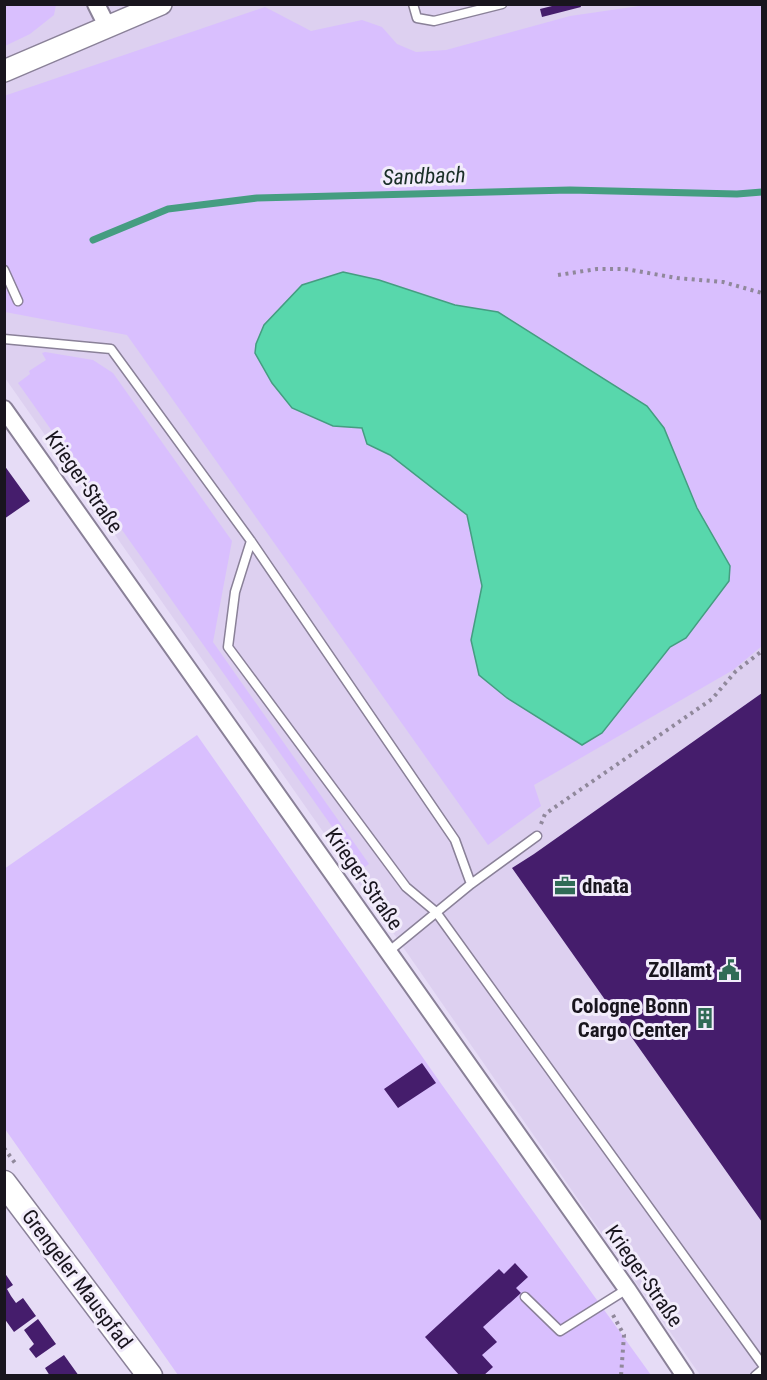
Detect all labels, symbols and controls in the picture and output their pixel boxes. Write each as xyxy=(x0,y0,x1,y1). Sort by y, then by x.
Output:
water label: Sandbach xyxy=(382,162,466,190)
street label: Krieger-Straße xyxy=(40,427,128,537)
street label: Krieger-Straße xyxy=(320,824,408,934)
office icon: dnata xyxy=(553,874,577,898)
place label: dnata xyxy=(582,874,629,898)
place label: Zollamt xyxy=(648,958,712,982)
public building icon: Zollamt xyxy=(717,958,741,982)
place label: Cologne Bonn Cargo Center xyxy=(571,994,688,1042)
building icon: Cologne Bonn Cargo Center xyxy=(693,1006,717,1030)
street label: Grengeler Mauspfad xyxy=(17,1205,137,1353)
street label: Krieger-Straße xyxy=(600,1221,688,1331)

